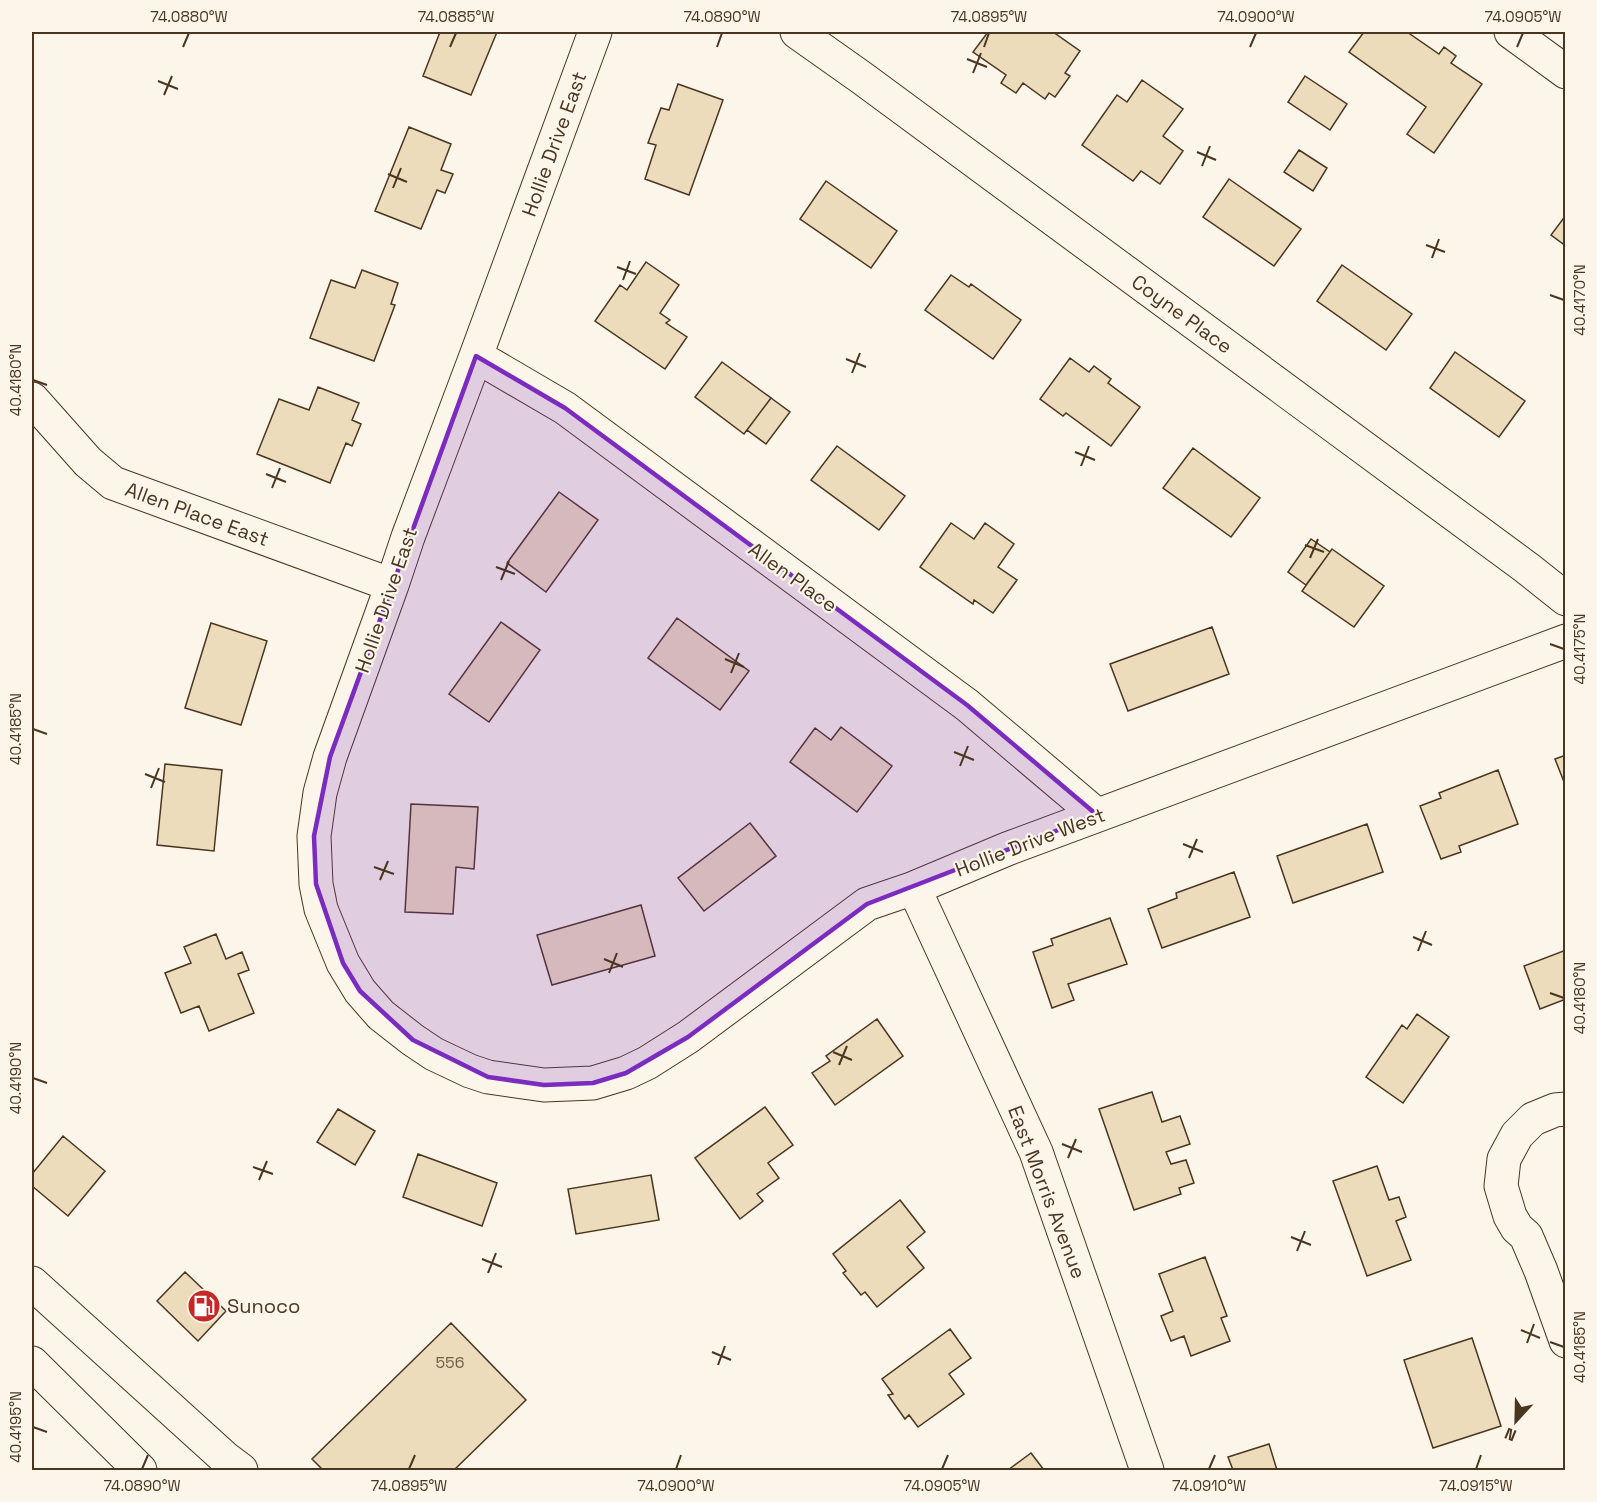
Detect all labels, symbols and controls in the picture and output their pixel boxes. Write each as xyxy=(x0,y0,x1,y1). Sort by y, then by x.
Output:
text: 74.0880°W xyxy=(150,7,228,26)
text: 74.0885°W xyxy=(418,7,494,26)
text: 74.0890°W xyxy=(683,7,761,26)
text: 74.0895°W xyxy=(951,7,1027,26)
text: 74.0900°W xyxy=(1217,7,1295,26)
text: 74.0905°W xyxy=(1485,7,1561,26)
street label: Hollie Drive East xyxy=(516,68,592,220)
text: 40.4170°N xyxy=(1570,264,1589,336)
street label: Coyne Place xyxy=(1126,269,1238,359)
text: 40.4180°N xyxy=(6,344,25,416)
street label: Allen Place East xyxy=(122,476,272,552)
street label: Hollie Drive East xyxy=(349,524,423,676)
street label: Allen Place xyxy=(743,536,843,618)
text: 40.4175°N xyxy=(1570,614,1589,684)
text: 40.4185°N xyxy=(6,693,25,765)
street label: Hollie Drive West xyxy=(951,801,1109,883)
text: 40.4180°N xyxy=(1570,962,1589,1034)
text: 40.4190°N xyxy=(6,1042,25,1114)
street label: East Morris Avenue xyxy=(1002,1102,1092,1282)
fuel station icon: Sunoco xyxy=(186,1288,222,1324)
place label: Sunoco xyxy=(227,1293,300,1319)
text: 40.4185°N xyxy=(1570,1311,1589,1383)
house number: 556 xyxy=(436,1352,464,1373)
text: 40.4195°N xyxy=(6,1391,25,1463)
north arrow xyxy=(1486,1391,1546,1451)
text: N xyxy=(1502,1423,1519,1446)
text: 74.0890°W xyxy=(103,1476,181,1495)
text: 74.0895°W xyxy=(371,1476,447,1495)
text: 74.0900°W xyxy=(637,1476,715,1495)
text: 74.0905°W xyxy=(904,1476,980,1495)
text: 74.0910°W xyxy=(1172,1476,1246,1495)
text: 74.0915°W xyxy=(1439,1476,1513,1495)

